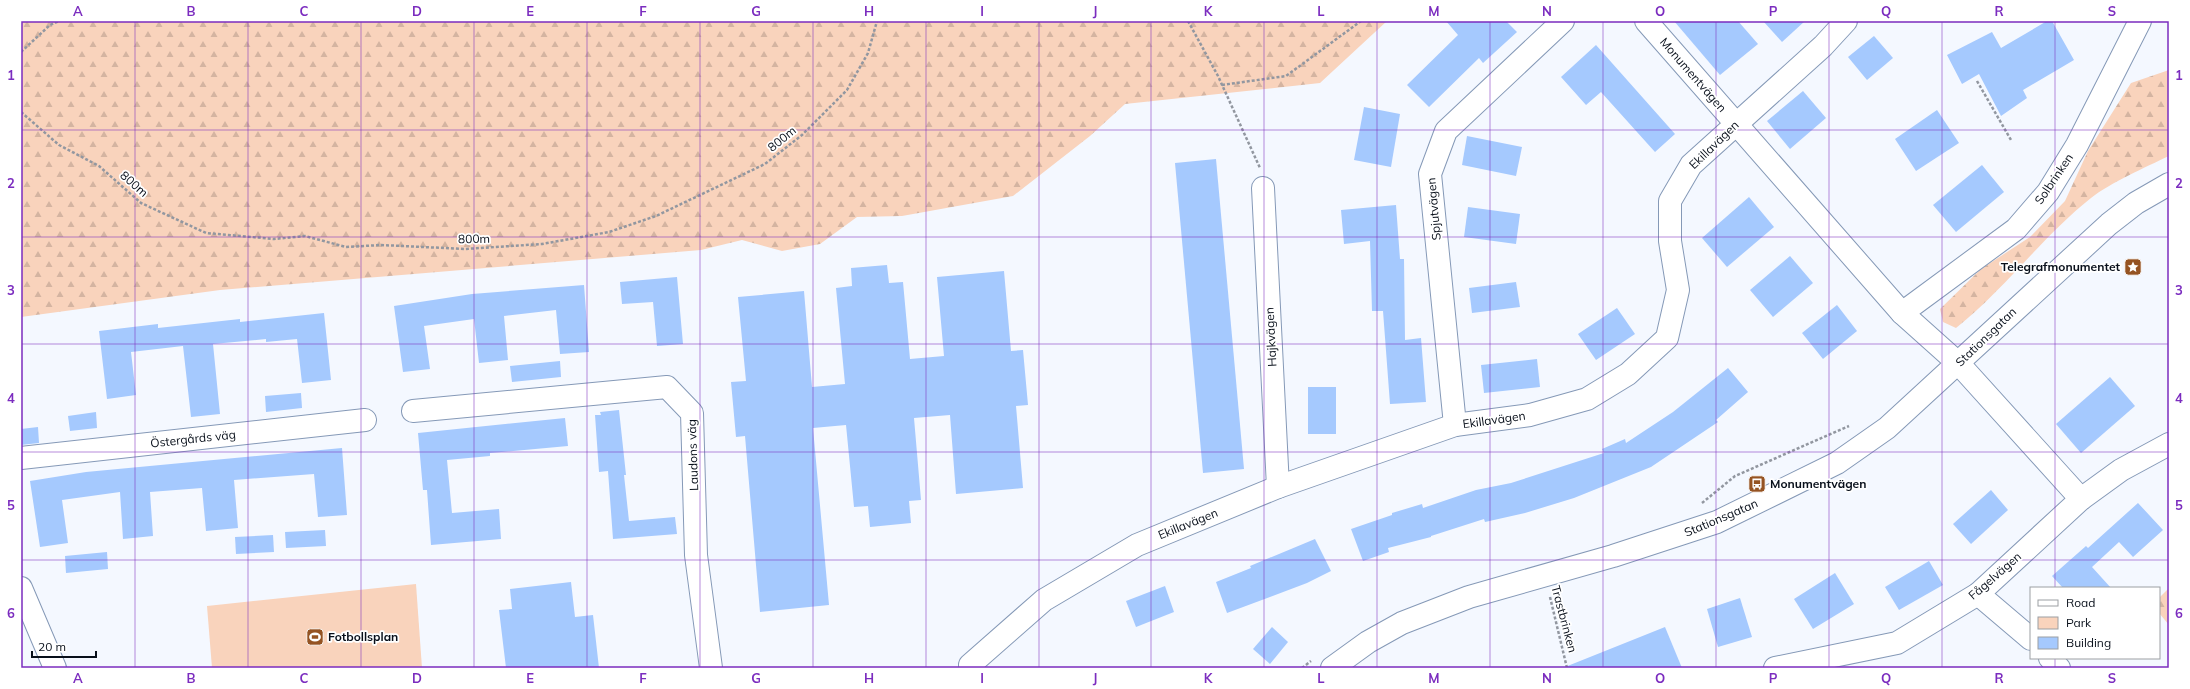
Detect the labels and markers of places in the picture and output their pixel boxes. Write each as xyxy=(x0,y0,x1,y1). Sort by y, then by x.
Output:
place icon: Telegrafmonumentet xyxy=(2123,257,2143,277)
place label: Telegrafmonumentet xyxy=(2001,259,2120,274)
bus stop icon: Monumentvägen xyxy=(1747,474,1767,494)
place label: Monumentvägen xyxy=(1770,476,1866,491)
sports icon: Fotbollsplan xyxy=(305,627,325,647)
place label: Fotbollsplan xyxy=(328,629,398,644)

